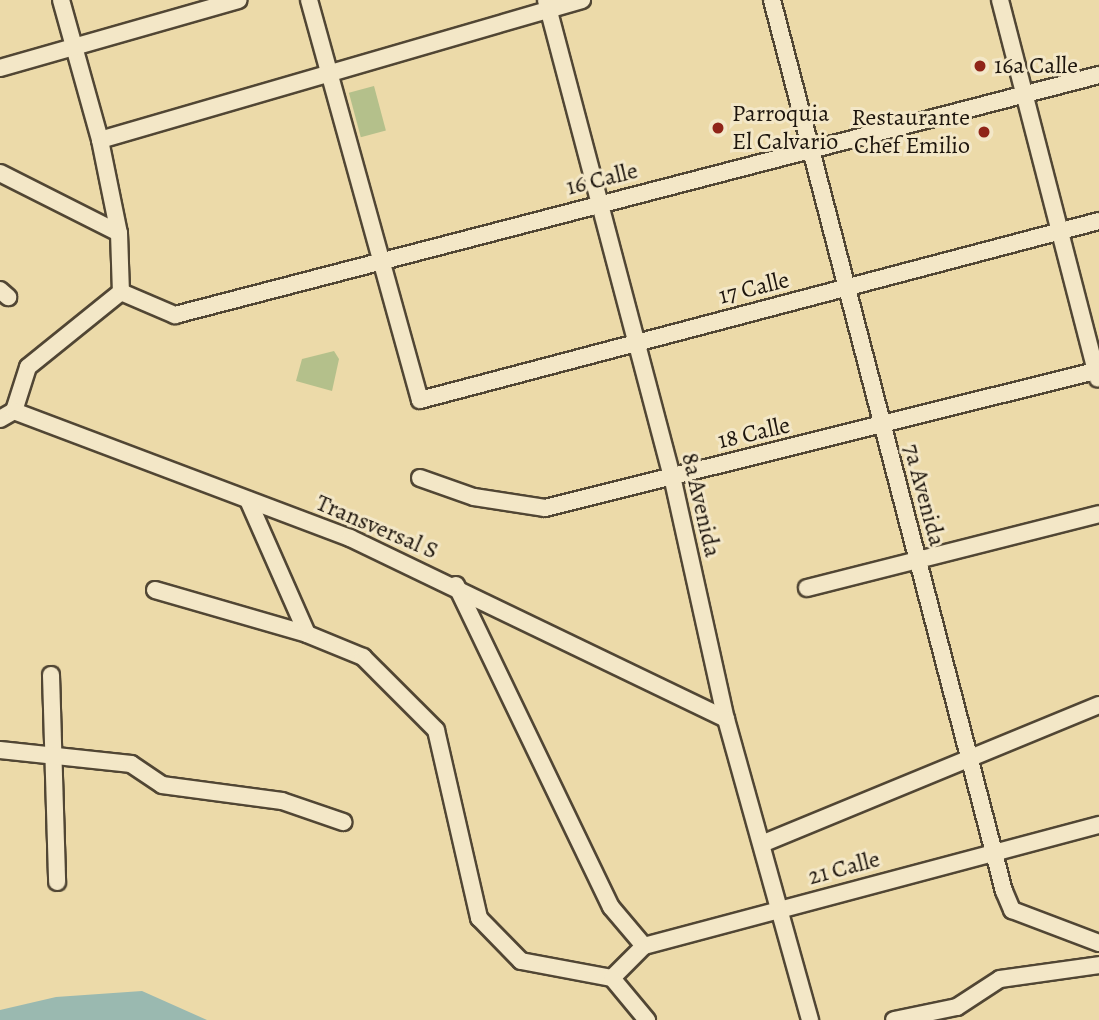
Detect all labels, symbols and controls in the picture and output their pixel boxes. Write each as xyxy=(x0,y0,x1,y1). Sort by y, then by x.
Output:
place label: 16a Calle xyxy=(994,52,1078,80)
marker: 16a Calle xyxy=(972,58,988,74)
place label: Parroquia El Calvario xyxy=(732,100,838,156)
place label: Restaurante Chef Emilio xyxy=(852,104,970,160)
marker: Parroquia El Calvario xyxy=(710,120,726,136)
marker: Restaurante Chef Emilio xyxy=(976,124,992,140)
street label: 16 Calle xyxy=(563,156,641,202)
street label: 17 Calle xyxy=(716,265,792,311)
street label: 18 Calle xyxy=(715,411,793,455)
street label: 7a Avenida xyxy=(897,441,951,549)
street label: 8a Avenida xyxy=(675,450,727,560)
street label: Transversal S xyxy=(312,488,442,566)
street label: 21 Calle xyxy=(805,845,883,891)

